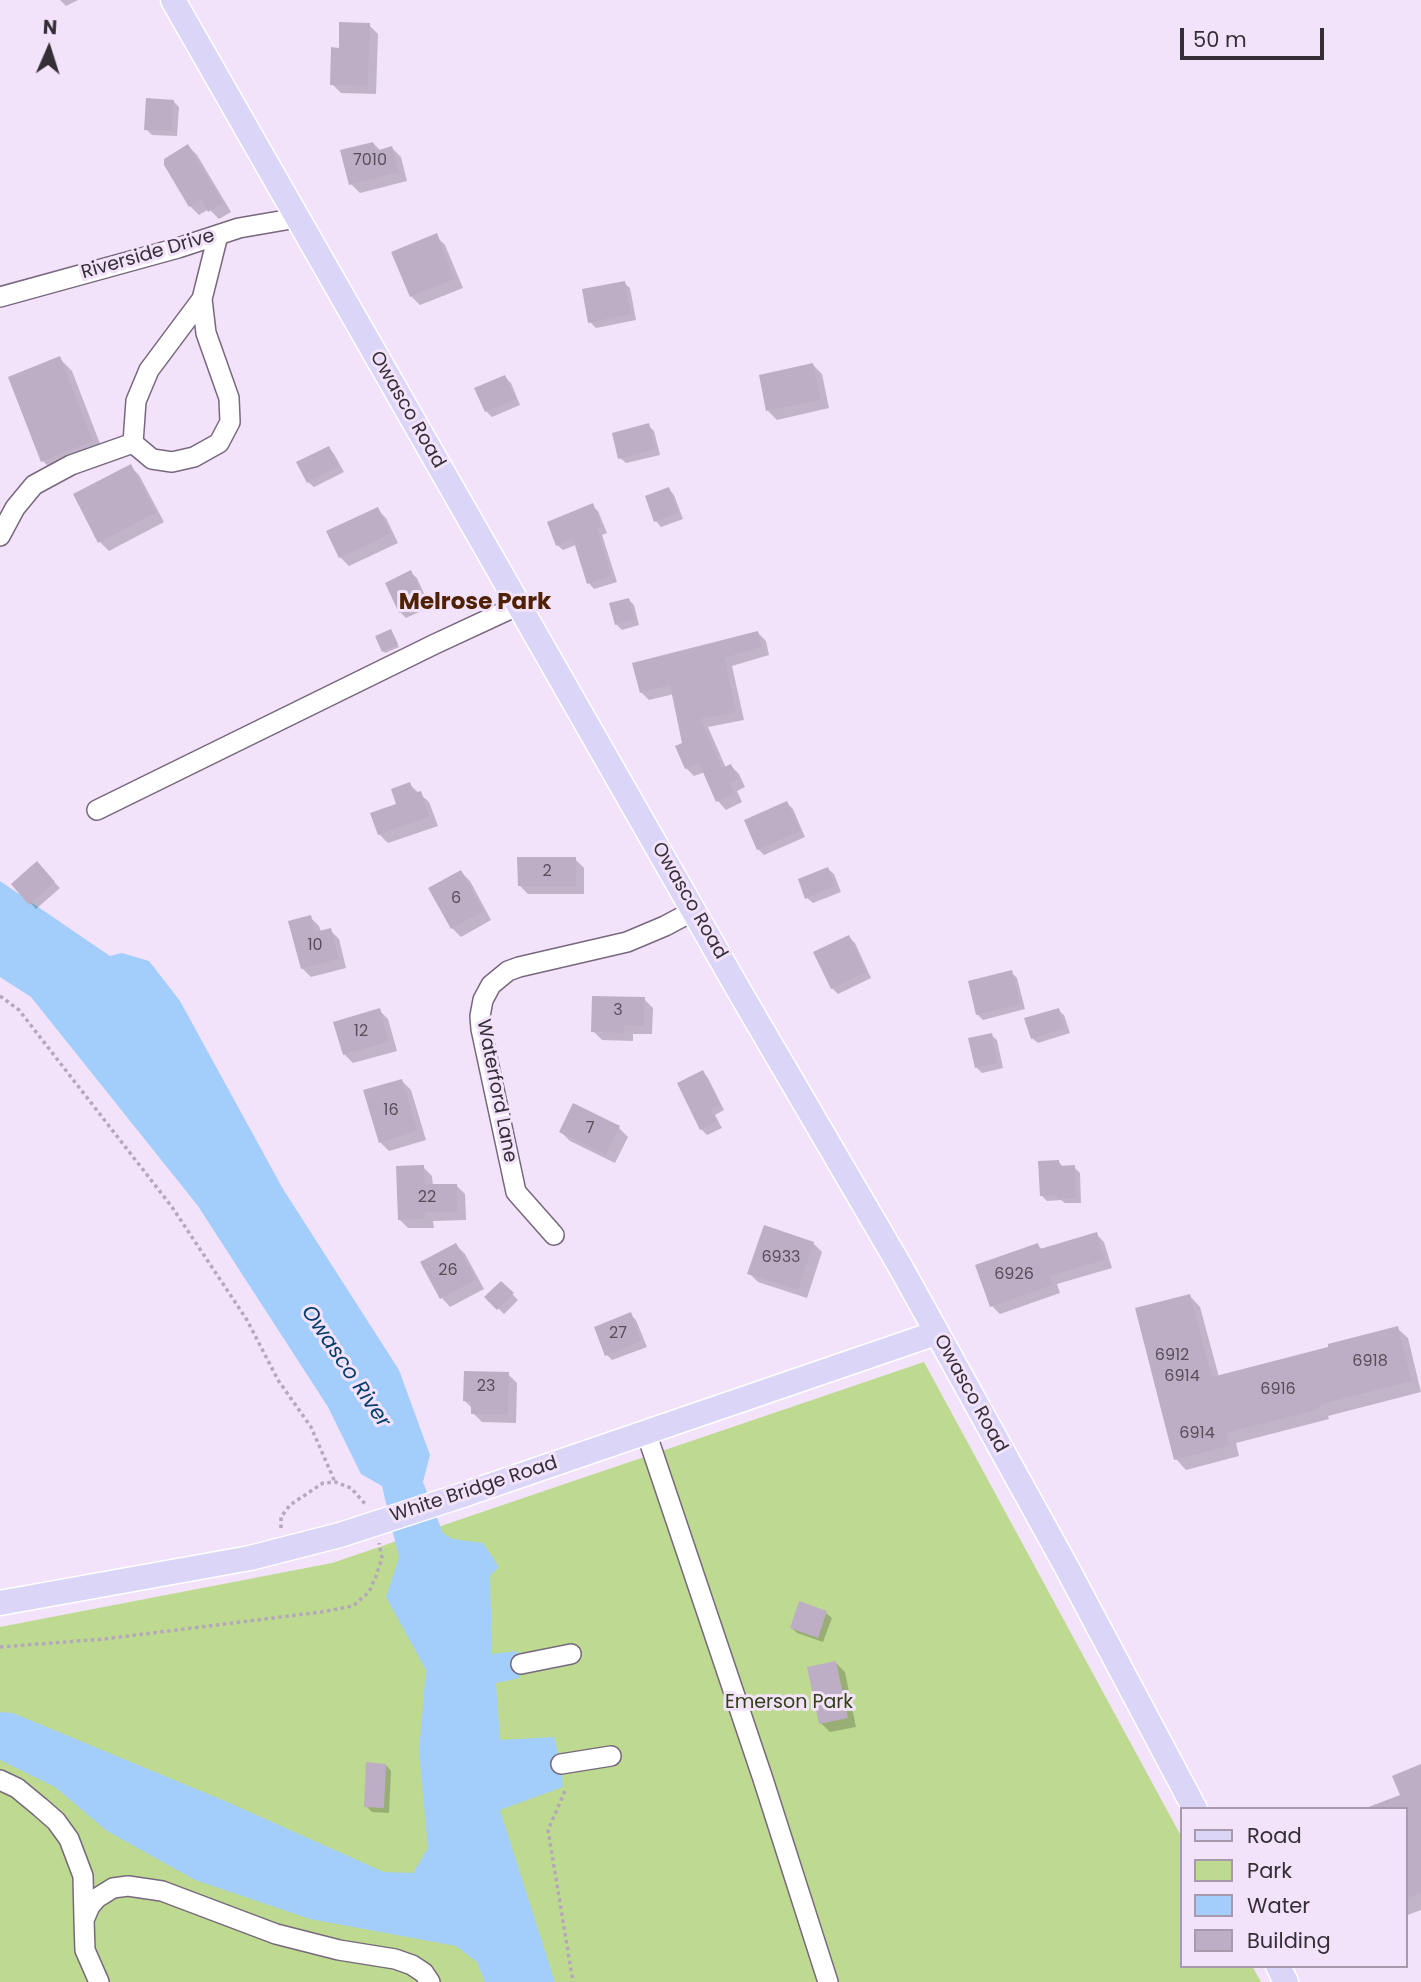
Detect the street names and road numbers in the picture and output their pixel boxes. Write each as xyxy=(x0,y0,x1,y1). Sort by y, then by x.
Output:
street label: Riverside Drive xyxy=(79,225,217,285)
street label: Owasco Road xyxy=(364,347,450,473)
street label: Owasco Road xyxy=(646,838,732,964)
street label: Waterford Lane xyxy=(471,1017,521,1165)
street label: Owasco Road xyxy=(928,1331,1012,1457)
street label: White Bridge Road xyxy=(387,1452,561,1528)

